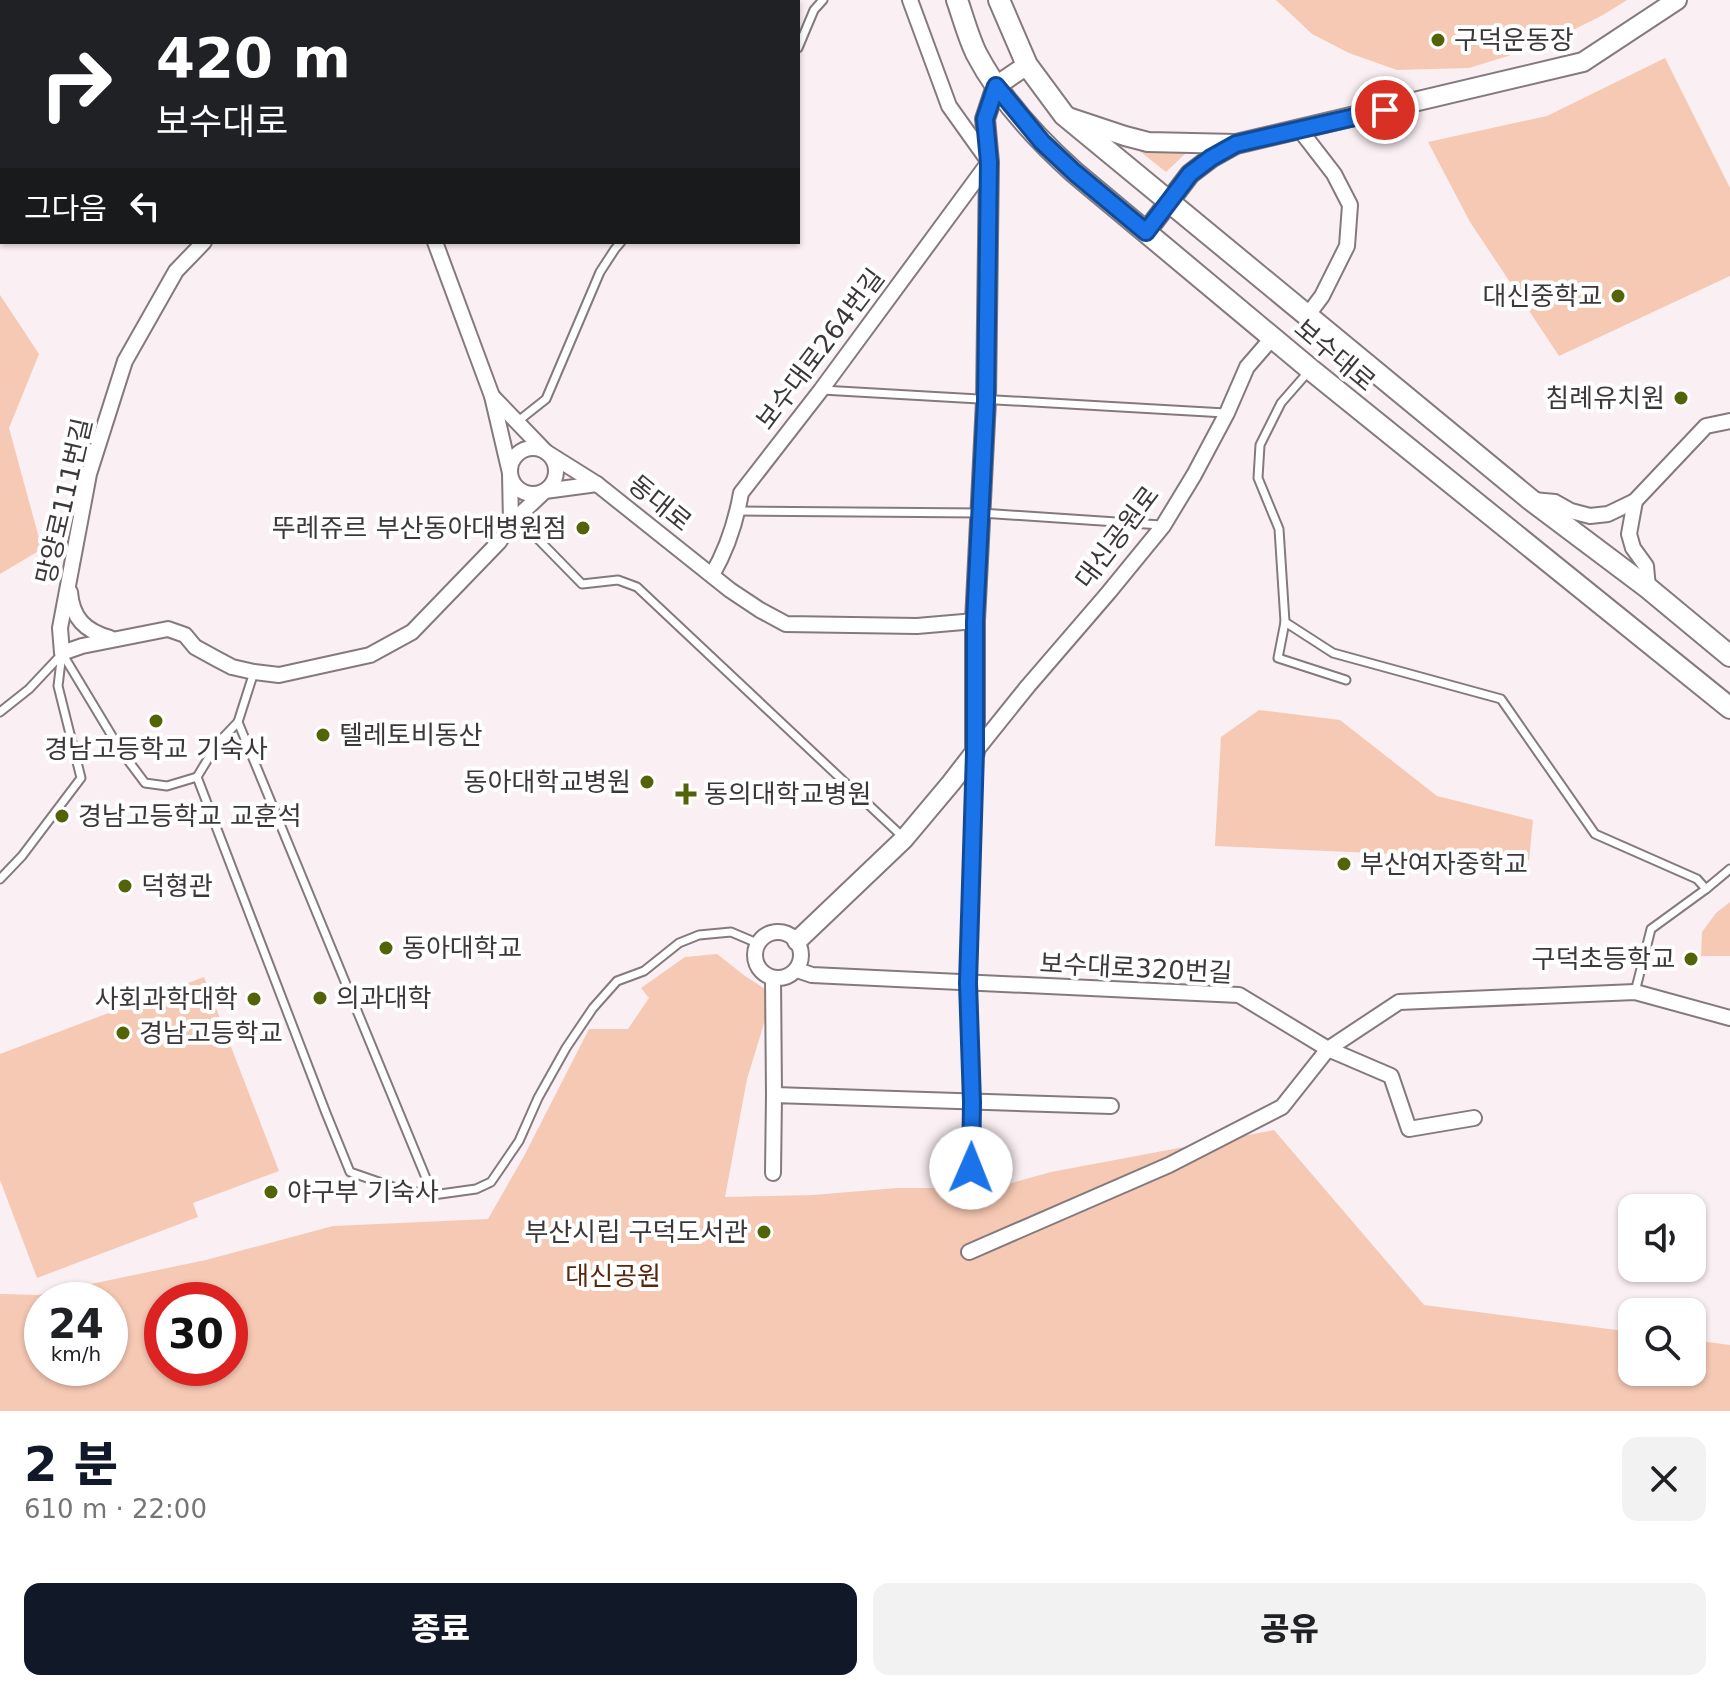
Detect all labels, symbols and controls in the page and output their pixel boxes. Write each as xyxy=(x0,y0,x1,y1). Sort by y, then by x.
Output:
text: 420 m xyxy=(156,25,351,90)
place label: 구덕운동장 xyxy=(1454,25,1574,55)
marker: 구덕운동장 xyxy=(1429,31,1447,49)
icon: right xyxy=(24,32,128,136)
pin xyxy=(1351,76,1419,144)
icon: arrive xyxy=(1363,88,1407,132)
text: 보수대로 xyxy=(156,101,288,142)
icon: left xyxy=(123,184,167,228)
text: 그다음 xyxy=(24,191,107,226)
street label: 보수대로264번길 xyxy=(750,263,890,435)
place label: 대신중학교 xyxy=(1482,281,1602,311)
marker: 대신중학교 xyxy=(1609,287,1627,305)
street label: 보수대로 xyxy=(1289,313,1381,397)
place label: 침례유치원 xyxy=(1545,383,1665,413)
marker: 침례유치원 xyxy=(1672,389,1690,407)
street label: 망양로111번길 xyxy=(30,415,98,587)
street label: 동대로 xyxy=(623,469,697,537)
street label: 대신공원로 xyxy=(1069,480,1165,594)
place label: 뚜레쥬르 부산동아대병원점 xyxy=(272,513,567,543)
marker: 뚜레쥬르 부산동아대병원점 xyxy=(574,519,592,537)
marker: 경남고등학교 기숙사 xyxy=(147,712,165,730)
place label: 텔레토비동산 xyxy=(339,720,483,750)
marker: 텔레토비동산 xyxy=(314,726,332,744)
place label: 경남고등학교 기숙사 xyxy=(44,734,268,764)
place label: 동아대학교병원 xyxy=(464,767,631,797)
marker: 동아대학교병원 xyxy=(638,773,656,791)
place label: 동의대학교병원 xyxy=(704,779,871,809)
marker: 동의대학교병원 xyxy=(675,783,697,805)
place label: 경남고등학교 교훈석 xyxy=(78,801,302,831)
marker: 경남고등학교 교훈석 xyxy=(53,807,71,825)
place label: 부산여자중학교 xyxy=(1360,849,1527,879)
marker: 부산여자중학교 xyxy=(1335,855,1353,873)
place label: 덕형관 xyxy=(141,871,213,901)
marker: 덕형관 xyxy=(116,877,134,895)
place label: 동아대학교 xyxy=(402,933,522,963)
marker: 동아대학교 xyxy=(377,939,395,957)
place label: 구덕초등학교 xyxy=(1531,944,1675,974)
street label: 보수대로320번길 xyxy=(1039,948,1233,988)
marker: 구덕초등학교 xyxy=(1682,950,1700,968)
place label: 의과대학 xyxy=(336,983,432,1013)
place label: 사회과학대학 xyxy=(94,984,238,1014)
marker: 의과대학 xyxy=(311,989,329,1007)
marker: 사회과학대학 xyxy=(245,990,263,1008)
place label: 경남고등학교 xyxy=(139,1018,283,1048)
marker: 경남고등학교 xyxy=(114,1024,132,1042)
position arrow xyxy=(929,1126,1013,1210)
place label: 야구부 기숙사 xyxy=(287,1177,439,1207)
marker: 야구부 기숙사 xyxy=(262,1183,280,1201)
map controls xyxy=(1618,1194,1706,1386)
button: sound xyxy=(1618,1194,1706,1282)
place label: 부산시립 구덕도서관 xyxy=(524,1217,748,1247)
marker: 부산시립 구덕도서관 xyxy=(755,1223,773,1241)
park label: 대신공원 xyxy=(565,1261,661,1291)
speed limit sign: 30 xyxy=(144,1282,248,1386)
button: search xyxy=(1618,1298,1706,1386)
text: 24 xyxy=(48,1301,104,1347)
text: km/h xyxy=(51,1342,101,1366)
text: 2 분 xyxy=(24,1436,118,1492)
button: close xyxy=(1622,1437,1706,1521)
text: 610 m · 22:00 xyxy=(24,1494,207,1524)
button: 종료 xyxy=(24,1583,857,1675)
button: 공유 xyxy=(873,1583,1706,1675)

